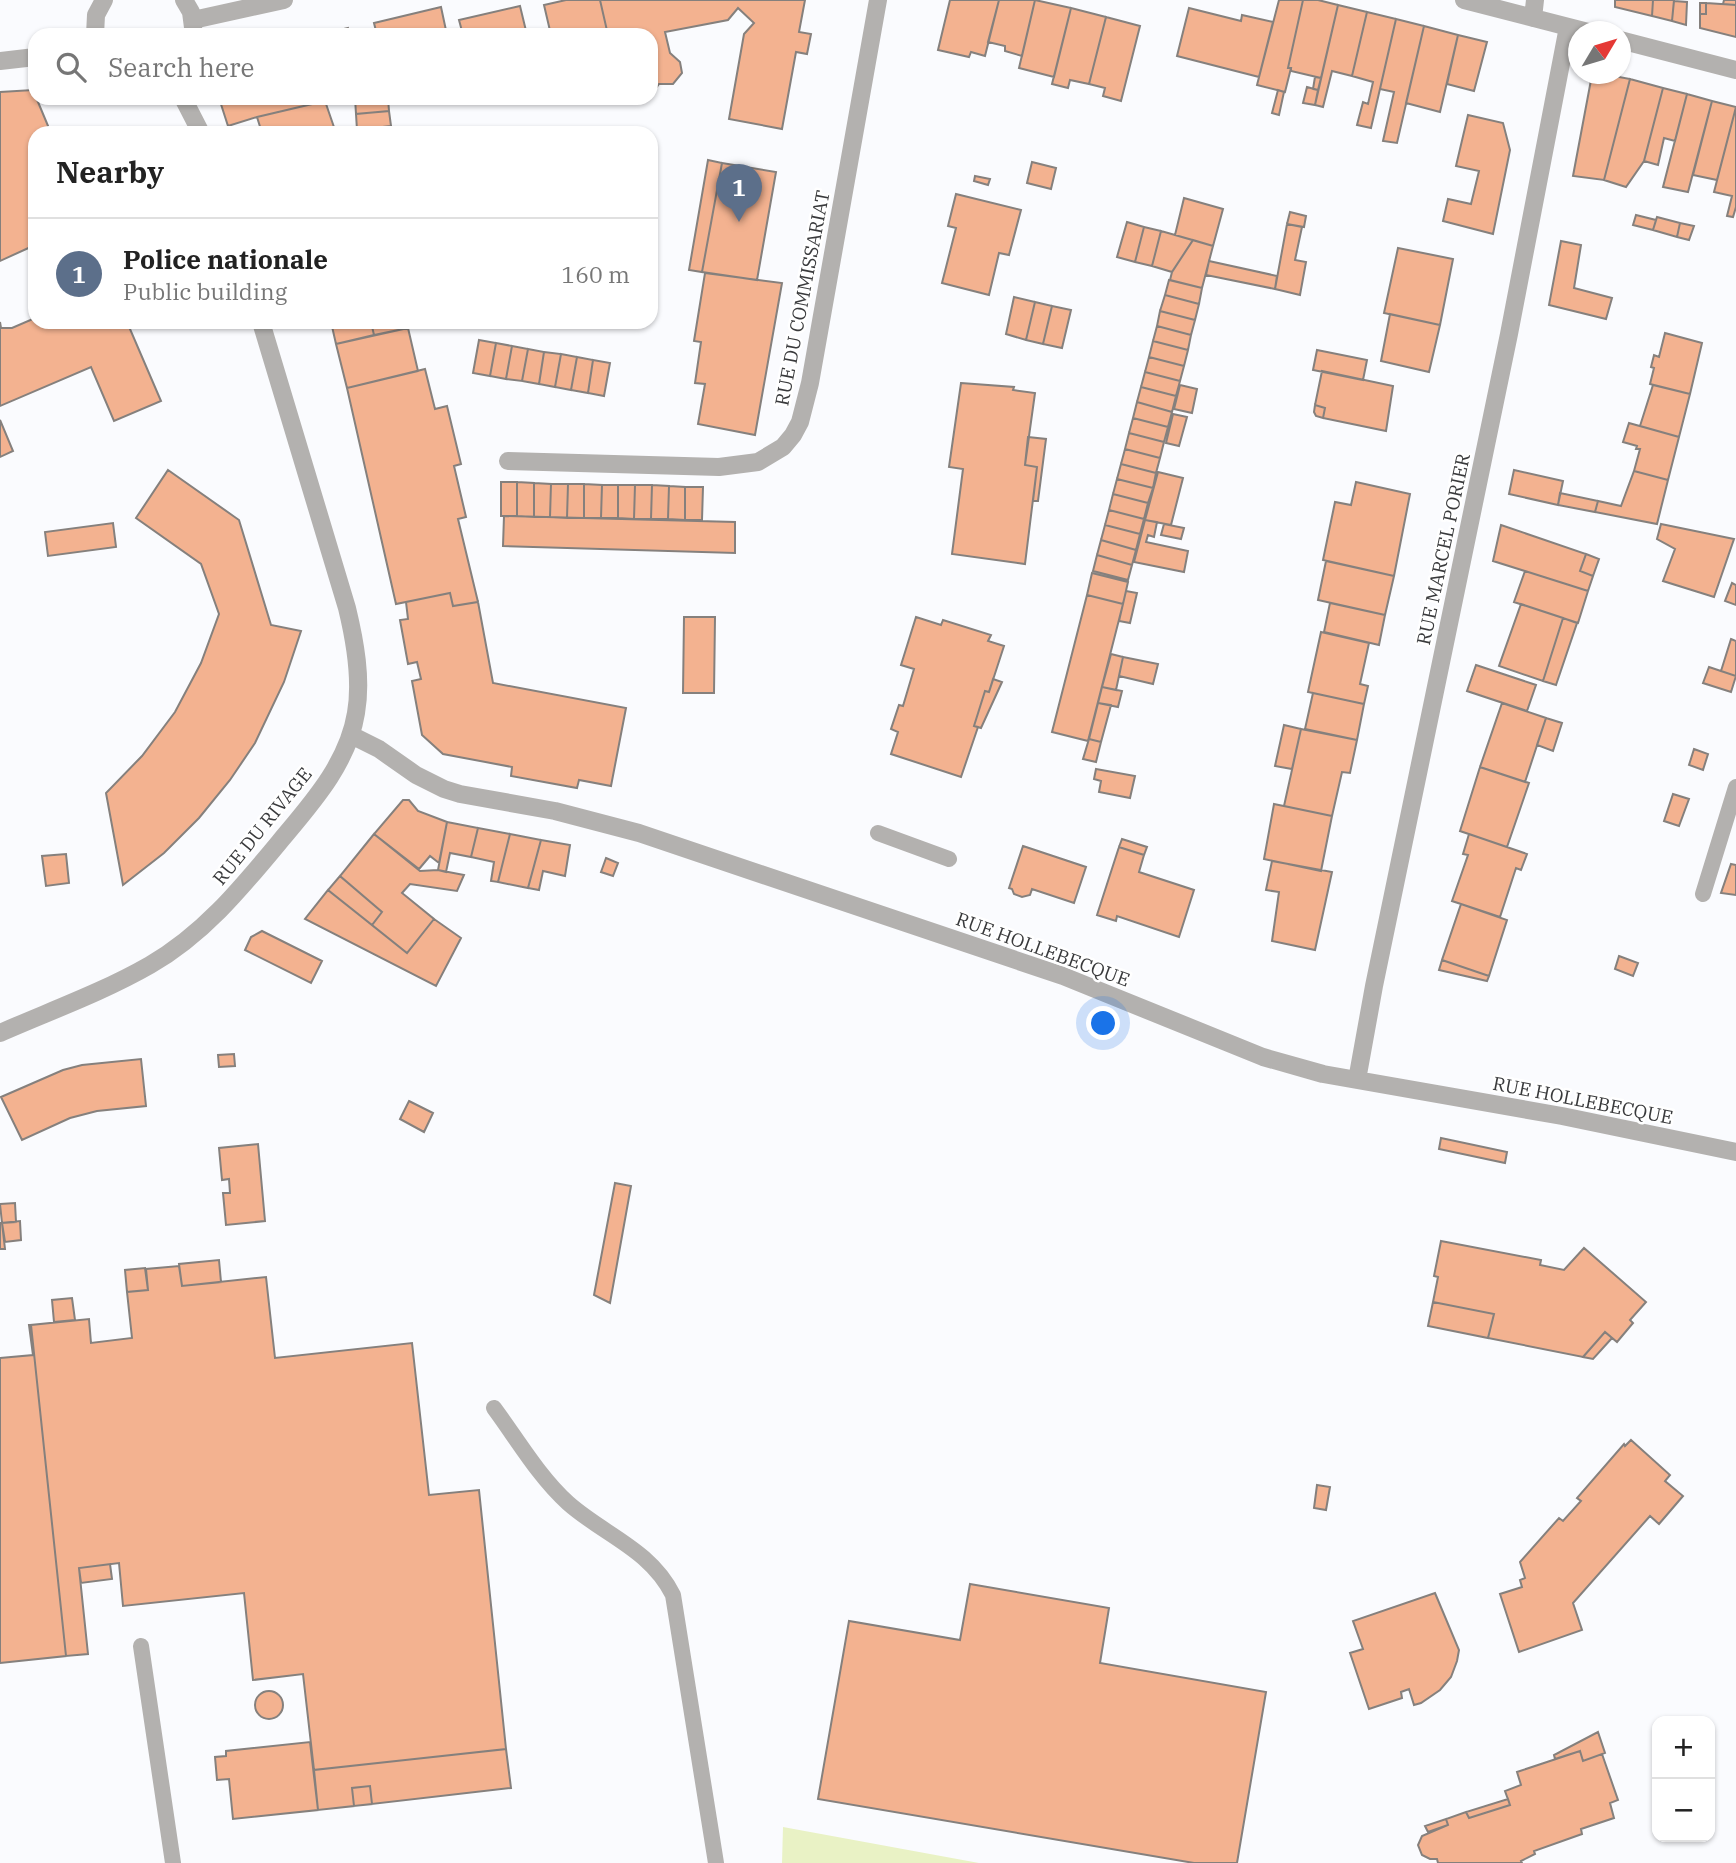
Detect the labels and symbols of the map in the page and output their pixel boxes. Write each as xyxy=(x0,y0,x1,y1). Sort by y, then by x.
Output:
north arrow xyxy=(1568,21,1631,84)
pin: 1 xyxy=(716,164,762,222)
street label: RUE DU COMMISSARIAT xyxy=(769,188,835,408)
street label: RUE MARCEL PORIER xyxy=(1411,451,1475,647)
street label: RUE DU RIVAGE xyxy=(207,762,317,890)
street label: RUE HOLLEBECQUE xyxy=(953,906,1133,992)
your location xyxy=(1086,1006,1120,1040)
street label: RUE HOLLEBECQUE xyxy=(1491,1071,1675,1129)

